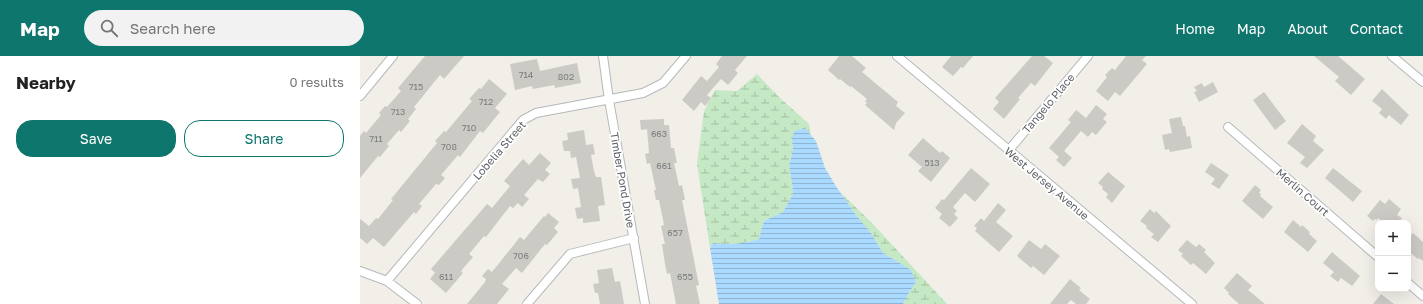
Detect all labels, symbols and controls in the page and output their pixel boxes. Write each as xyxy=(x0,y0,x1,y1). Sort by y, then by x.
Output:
search box xyxy=(84,10,364,46)
text: Map xyxy=(20,17,60,40)
icon: search xyxy=(98,17,120,39)
text: Search here xyxy=(130,19,216,37)
text: Home xyxy=(1175,20,1215,37)
text: Map xyxy=(1237,20,1265,37)
text: About xyxy=(1287,20,1328,37)
text: Contact xyxy=(1350,20,1403,37)
house number: 714 xyxy=(519,69,534,80)
street label: Tangelo Place xyxy=(1019,70,1077,136)
house number: 802 xyxy=(558,71,574,82)
text: Nearby xyxy=(16,72,76,93)
text: 0 results xyxy=(289,74,344,90)
house number: 715 xyxy=(409,81,423,92)
house number: 712 xyxy=(479,96,493,107)
house number: 713 xyxy=(391,106,405,117)
street label: Lobelia Street xyxy=(470,118,528,182)
button: Save xyxy=(16,120,176,157)
button: Share xyxy=(184,120,344,157)
house number: 710 xyxy=(462,122,477,133)
house number: 663 xyxy=(651,128,667,139)
street label: Timber Pond Drive xyxy=(608,131,638,229)
house number: 711 xyxy=(369,133,383,144)
house number: 708 xyxy=(441,141,457,152)
street label: West Jersey Avenue xyxy=(1002,144,1092,222)
house number: 513 xyxy=(925,157,939,168)
house number: 661 xyxy=(656,160,672,171)
street label: Merlin Court xyxy=(1274,166,1332,218)
map controls xyxy=(1375,220,1411,292)
button: + xyxy=(1375,220,1411,256)
house number: 657 xyxy=(667,227,683,238)
house number: 706 xyxy=(513,250,529,261)
button: − xyxy=(1375,256,1411,292)
house number: 611 xyxy=(439,271,454,282)
house number: 655 xyxy=(677,271,693,282)

